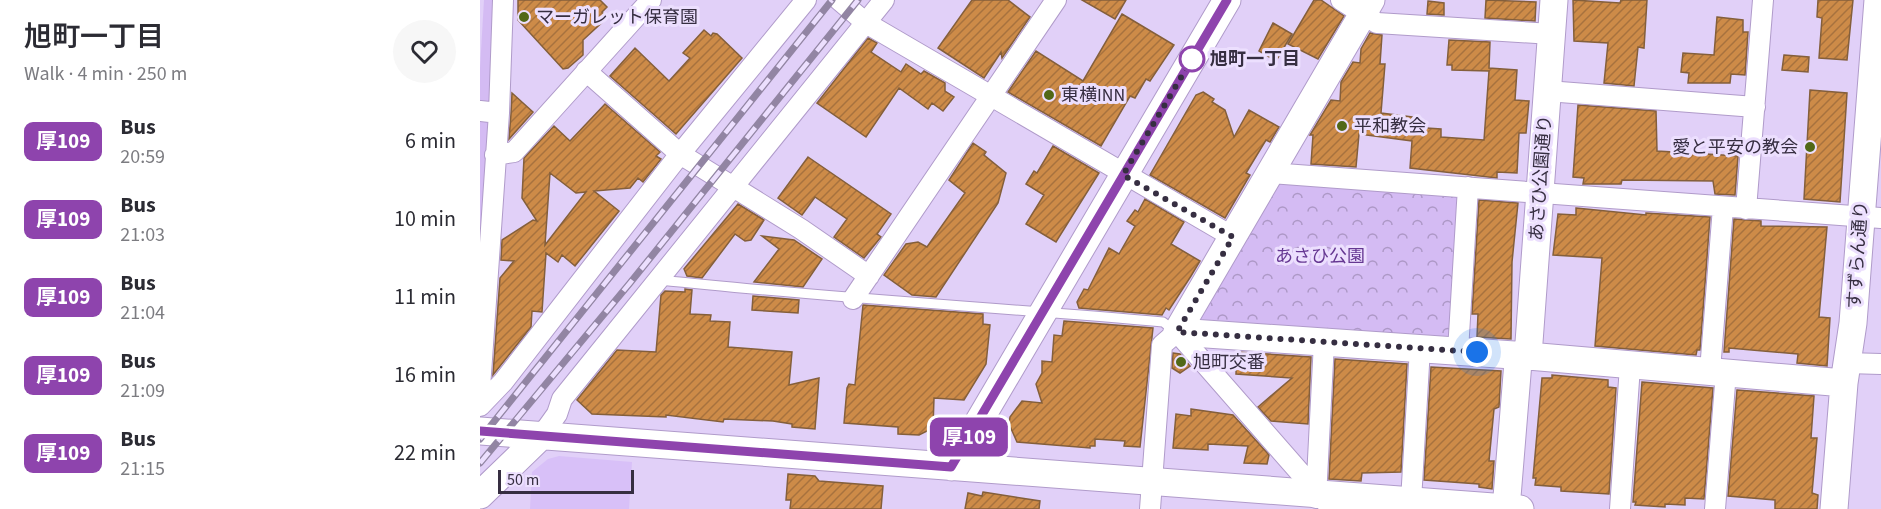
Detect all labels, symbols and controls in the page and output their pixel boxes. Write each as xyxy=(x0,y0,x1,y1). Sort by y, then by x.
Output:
place label: マーガレット保育園 xyxy=(536,5,698,30)
marker: マーガレット保育園 xyxy=(517,10,531,24)
text: 旭町一丁目 xyxy=(24,17,164,57)
button: heart xyxy=(393,20,456,83)
marker: 旭町一丁目 xyxy=(1179,46,1205,72)
place label: 旭町一丁目 xyxy=(1210,47,1300,72)
text: Walk · 4 min · 250 m xyxy=(24,60,187,88)
place label: 東横INN xyxy=(1061,83,1125,108)
marker: 東横INN xyxy=(1042,88,1056,102)
text: Bus xyxy=(120,111,156,143)
place label: 平和教会 xyxy=(1354,114,1426,139)
street label: あさひ公園通り xyxy=(1524,114,1558,242)
marker: 平和教会 xyxy=(1335,119,1349,133)
text: 6 min xyxy=(405,125,456,157)
text: 厚109 xyxy=(36,126,90,156)
place label: 愛と平安の教会 xyxy=(1672,135,1798,160)
marker: 愛と平安の教会 xyxy=(1803,140,1817,154)
text: 20:59 xyxy=(120,143,165,171)
text: Bus xyxy=(120,189,156,221)
street label: すずらん通り xyxy=(1842,200,1874,310)
text: 10 min xyxy=(394,203,456,235)
text: 厚109 xyxy=(36,204,90,234)
text: 21:03 xyxy=(120,221,165,249)
park label: あさひ公園 xyxy=(1275,244,1365,269)
text: Bus xyxy=(120,267,156,299)
text: 11 min xyxy=(394,281,456,313)
text: 厚109 xyxy=(36,282,90,312)
text: 21:04 xyxy=(120,299,165,327)
your location xyxy=(1462,337,1492,367)
text: Bus xyxy=(120,345,156,377)
place label: 旭町交番 xyxy=(1193,350,1265,375)
marker: 旭町交番 xyxy=(1174,355,1188,369)
text: 16 min xyxy=(394,359,456,391)
text: 厚109 xyxy=(36,360,90,390)
text: 21:09 xyxy=(120,377,165,405)
line badge: 厚109 xyxy=(927,418,1011,456)
text: 厚109 xyxy=(942,422,996,452)
text: Bus xyxy=(120,423,156,455)
text: 22 min xyxy=(394,437,456,469)
text: 厚109 xyxy=(36,438,90,468)
text: 21:15 xyxy=(120,455,165,483)
scale bar xyxy=(498,467,634,494)
text: 50 m xyxy=(507,469,539,491)

